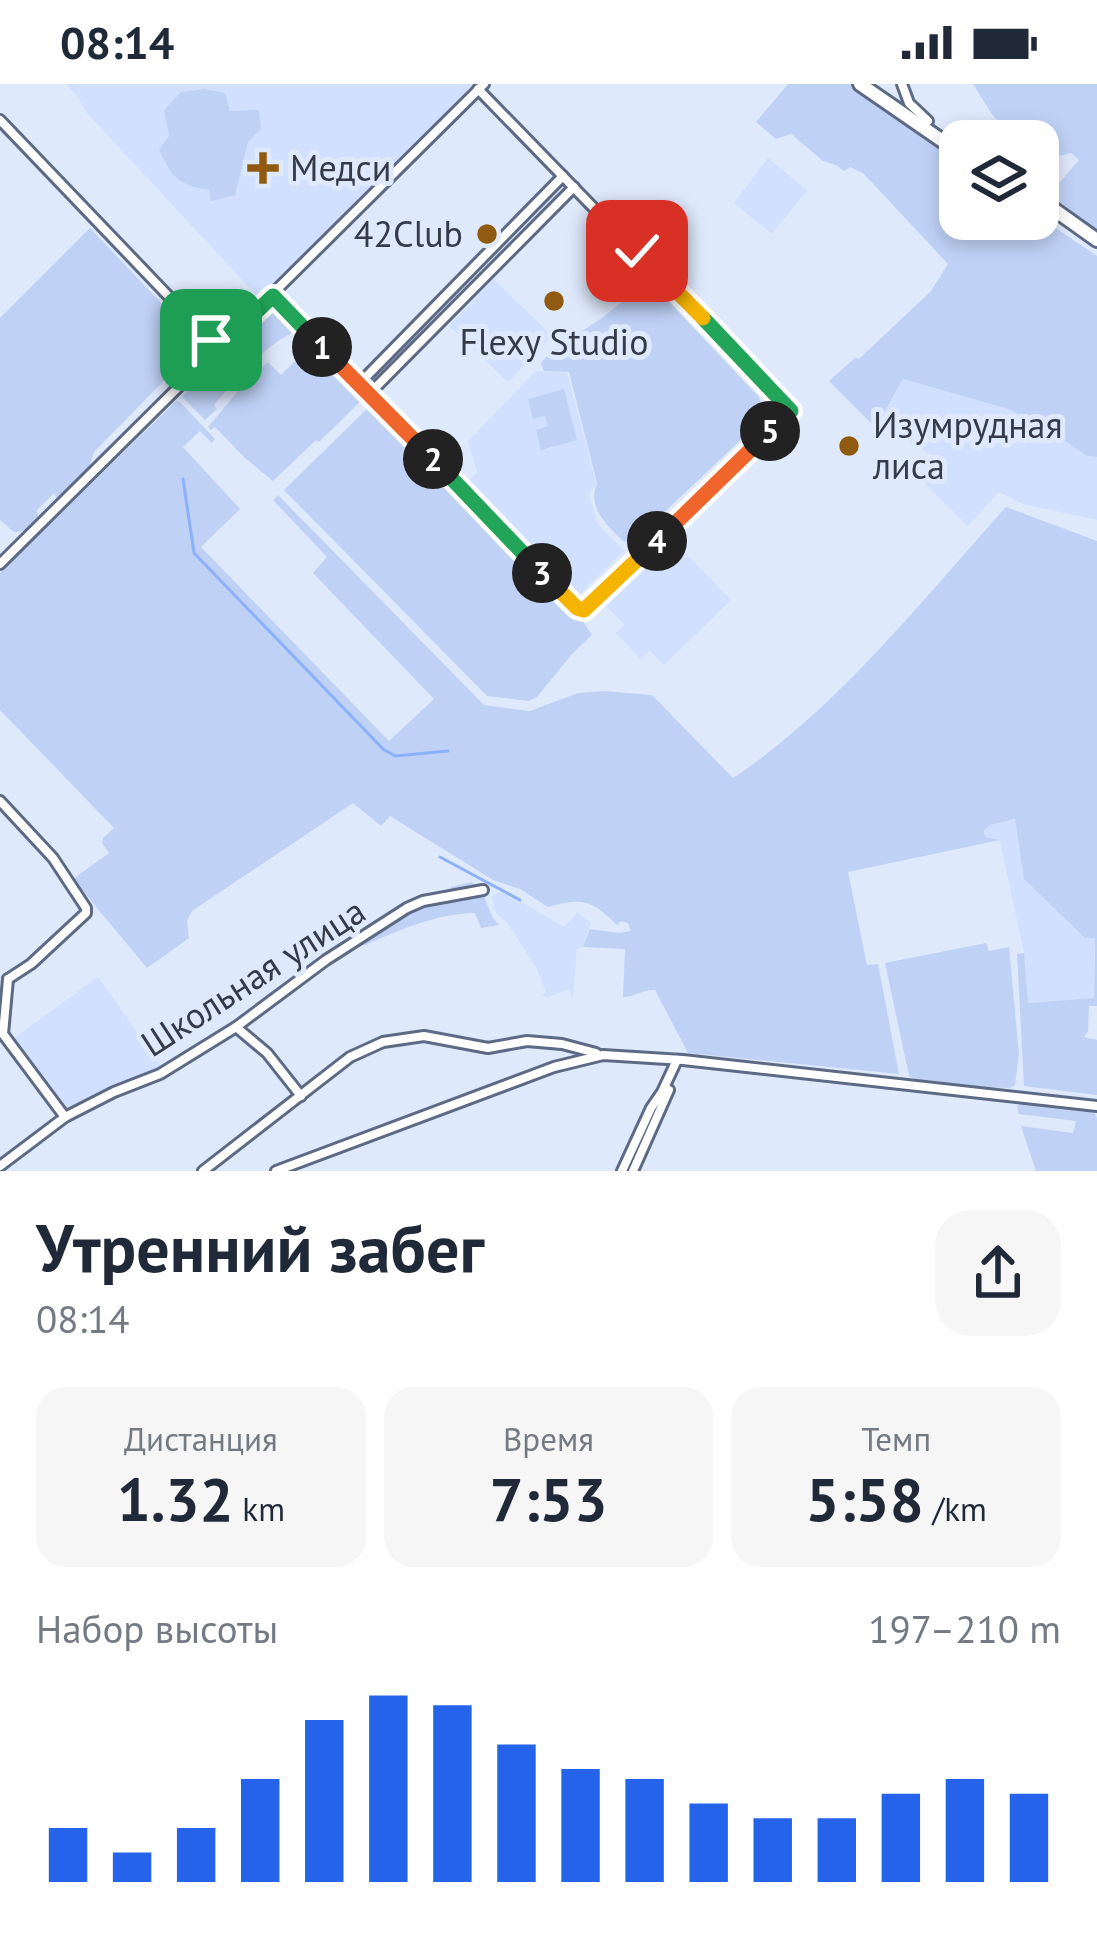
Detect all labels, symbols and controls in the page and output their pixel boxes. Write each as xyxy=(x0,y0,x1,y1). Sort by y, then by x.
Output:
text: 08:14 xyxy=(60,13,174,71)
map controls xyxy=(939,120,1059,240)
button: layers xyxy=(939,120,1059,240)
place label: Медси xyxy=(290,144,391,191)
marker: Медси xyxy=(247,152,279,184)
pin xyxy=(586,200,688,302)
place label: 42Club xyxy=(354,210,463,257)
icon: check xyxy=(604,218,670,284)
marker: 42Club xyxy=(474,221,500,247)
marker: Flexy Studio xyxy=(541,288,567,314)
pin xyxy=(160,289,262,391)
icon: arrive xyxy=(178,307,244,373)
pin: 1 xyxy=(292,317,352,377)
place label: Flexy Studio xyxy=(459,318,649,365)
text: 1 xyxy=(313,325,331,368)
pin: 5 xyxy=(740,401,800,461)
place label: Изумрудная лиса xyxy=(872,401,1063,489)
text: 5 xyxy=(761,409,779,452)
pin: 2 xyxy=(403,429,463,489)
marker: Изумрудная лиса xyxy=(836,433,862,459)
text: 2 xyxy=(424,437,442,480)
pin: 4 xyxy=(627,511,687,571)
text: 4 xyxy=(648,519,666,562)
pin: 3 xyxy=(512,543,572,603)
text: 3 xyxy=(533,551,551,594)
street label: Школьная улица xyxy=(132,887,374,1067)
text: Утренний забег xyxy=(36,1205,484,1290)
button: share xyxy=(935,1210,1061,1336)
text: 08:14 xyxy=(36,1293,130,1344)
text: Дистанция xyxy=(124,1417,278,1460)
text: Время xyxy=(503,1417,594,1460)
text: Темп xyxy=(861,1417,931,1460)
text: 1.32 xyxy=(117,1460,234,1538)
text: 7:53 xyxy=(489,1460,608,1538)
text: 5:58 xyxy=(806,1460,924,1538)
text: km xyxy=(234,1487,285,1530)
text: /km xyxy=(924,1487,987,1530)
text: Набор высоты xyxy=(36,1603,278,1654)
text: 197–210 m xyxy=(868,1603,1061,1654)

